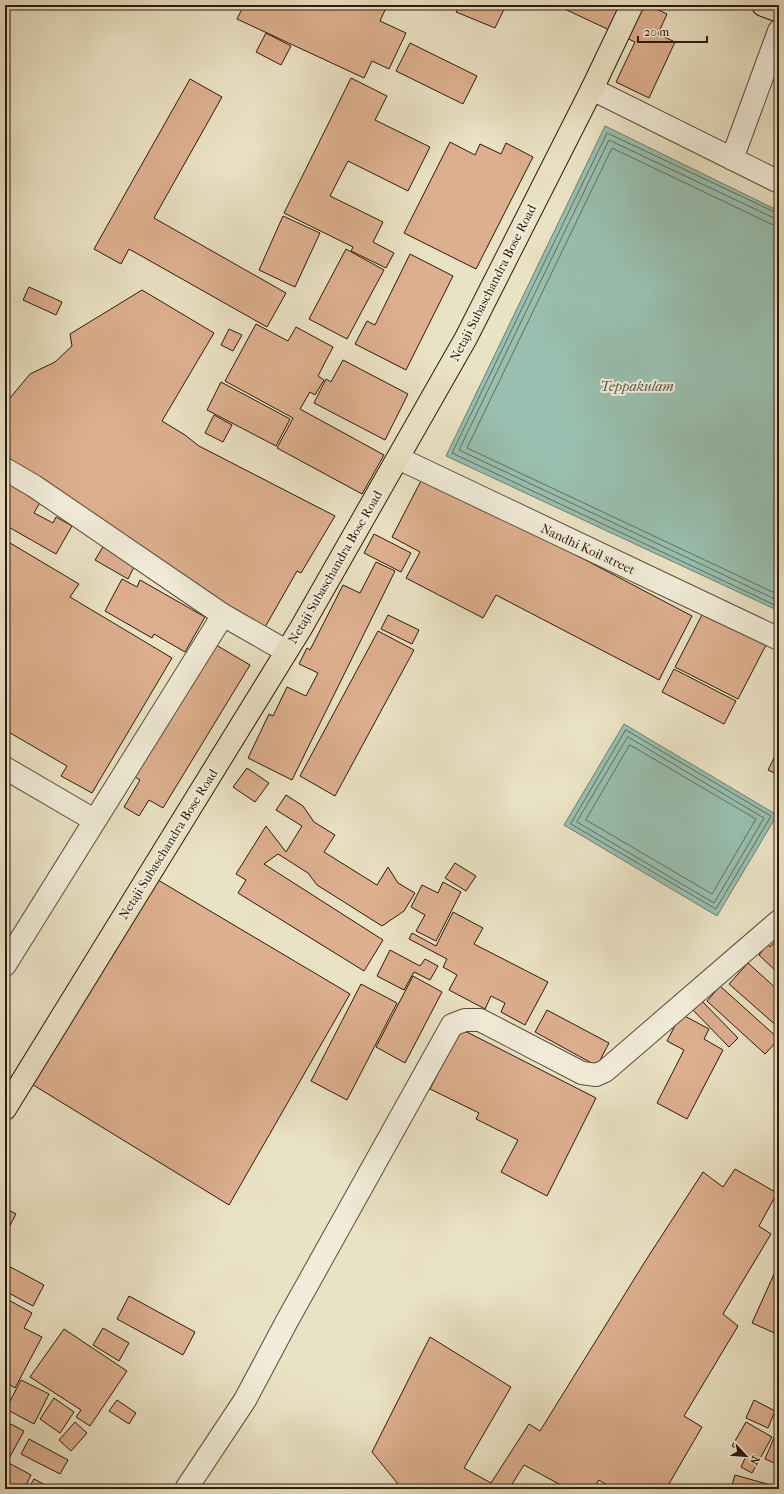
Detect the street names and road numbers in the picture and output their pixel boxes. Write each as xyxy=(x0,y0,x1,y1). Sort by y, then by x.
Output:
street label: Netaji Subaschandra Bose Road xyxy=(447,201,540,364)
street label: Netaji Subaschandra Bose Road xyxy=(285,487,385,646)
street label: Nandhi Koil street xyxy=(538,521,638,578)
street label: Netaji Subaschandra Bose Road xyxy=(115,765,221,922)

